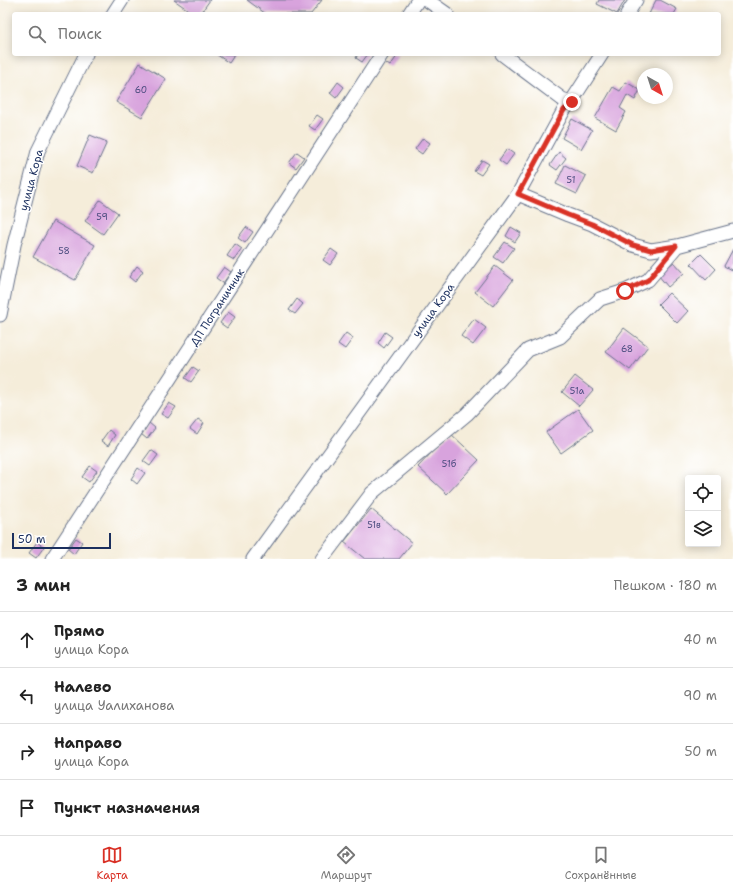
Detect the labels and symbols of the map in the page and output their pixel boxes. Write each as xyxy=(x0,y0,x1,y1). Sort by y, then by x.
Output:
north arrow xyxy=(637,68,673,104)
house number: 60 xyxy=(135,84,147,96)
route end xyxy=(563,93,581,111)
street label: улица Кора xyxy=(16,147,47,213)
house number: 51 xyxy=(567,174,575,186)
house number: 59 xyxy=(96,211,108,223)
house number: 58 xyxy=(58,245,70,257)
street label: ДП Пограничник xyxy=(187,265,248,349)
street label: улица Кора xyxy=(409,280,458,340)
route start xyxy=(616,282,634,300)
house number: 68 xyxy=(621,343,633,355)
house number: 51а xyxy=(570,385,585,397)
house number: 51б xyxy=(442,458,457,470)
house number: 51в xyxy=(367,519,381,531)
scale bar xyxy=(12,531,111,550)

